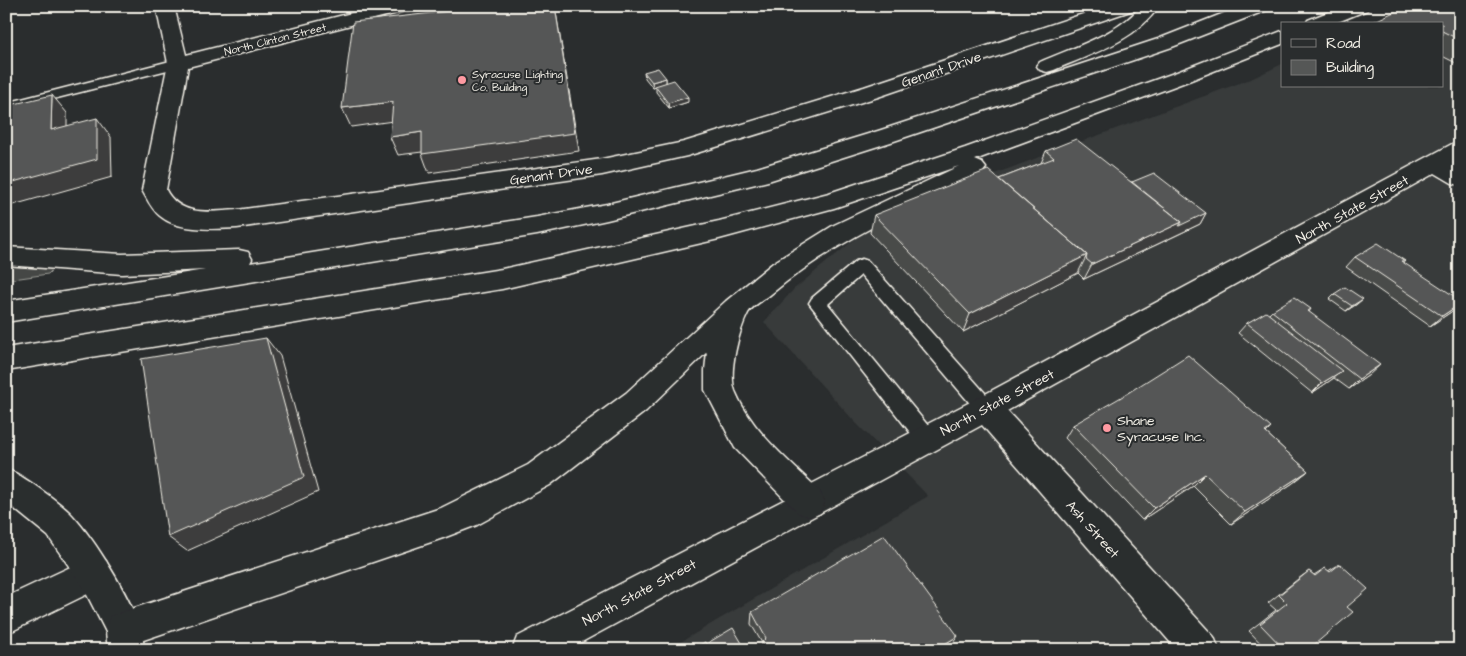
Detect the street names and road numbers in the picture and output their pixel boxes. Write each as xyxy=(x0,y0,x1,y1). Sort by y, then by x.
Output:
street label: North Clinton Street xyxy=(223,19,328,59)
street label: Genant Drive xyxy=(899,47,984,93)
street label: Genant Drive xyxy=(508,159,594,191)
street label: North State Street xyxy=(1292,170,1413,249)
street label: North State Street xyxy=(937,364,1058,441)
street label: Ash Street xyxy=(1061,496,1124,563)
street label: North State Street xyxy=(579,554,700,631)

